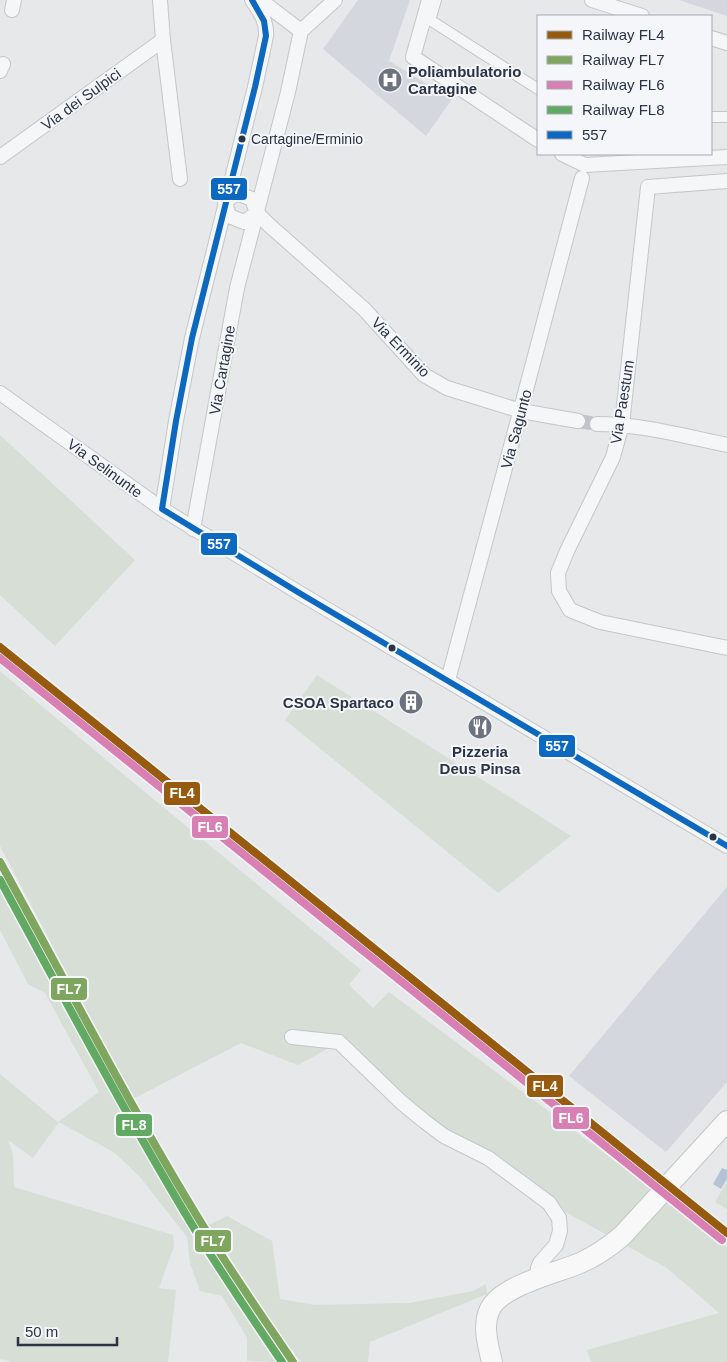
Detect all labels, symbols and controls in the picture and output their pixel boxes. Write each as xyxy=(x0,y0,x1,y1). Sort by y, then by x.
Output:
legend xyxy=(537,15,712,155)
text: Railway FL4 xyxy=(582,26,665,43)
text: Railway FL7 xyxy=(582,51,665,68)
place label: Poliambulatorio Cartagine xyxy=(408,63,521,97)
street label: Via dei Sulpici xyxy=(38,65,124,133)
hospital icon: Poliambulatorio Cartagine xyxy=(377,67,403,93)
text: Railway FL6 xyxy=(582,76,665,93)
text: Railway FL8 xyxy=(582,101,665,118)
text: 557 xyxy=(582,126,607,143)
place label: Cartagine/Erminio xyxy=(251,131,363,147)
marker: Cartagine/Erminio xyxy=(237,134,247,144)
line badge: 557 xyxy=(210,177,248,201)
text: 557 xyxy=(217,181,241,197)
street label: Via Erminio xyxy=(368,314,434,380)
street label: Via Cartagine xyxy=(206,324,238,416)
street label: Via Paestum xyxy=(607,359,637,445)
street label: Via Sagunto xyxy=(497,387,535,471)
street label: Via Selinunte xyxy=(64,435,146,501)
line badge: 557 xyxy=(200,532,238,556)
text: 557 xyxy=(207,536,231,552)
unlabelled marker xyxy=(387,643,397,653)
building icon: CSOA Spartaco xyxy=(398,689,424,715)
place label: CSOA Spartaco xyxy=(283,694,394,711)
restaurant icon: Pizzeria Deus Pinsa xyxy=(467,714,493,740)
line badge: 557 xyxy=(538,734,576,758)
text: 557 xyxy=(545,738,569,754)
place label: Pizzeria Deus Pinsa xyxy=(440,743,521,777)
line badge: FL4 xyxy=(163,781,201,806)
text: FL4 xyxy=(170,785,195,801)
line badge: FL6 xyxy=(191,815,229,839)
text: FL6 xyxy=(198,819,223,835)
unlabelled marker xyxy=(708,832,718,842)
line badge: FL7 xyxy=(50,977,88,1001)
text: FL7 xyxy=(57,981,82,997)
line badge: FL4 xyxy=(526,1074,564,1098)
text: FL4 xyxy=(533,1078,558,1094)
line badge: FL6 xyxy=(552,1106,590,1130)
text: FL6 xyxy=(559,1110,584,1126)
line badge: FL8 xyxy=(115,1113,153,1137)
text: FL8 xyxy=(122,1117,147,1133)
line badge: FL7 xyxy=(194,1229,232,1253)
text: FL7 xyxy=(201,1233,226,1249)
scale bar xyxy=(18,1314,116,1346)
text: 50 m xyxy=(25,1323,58,1340)

